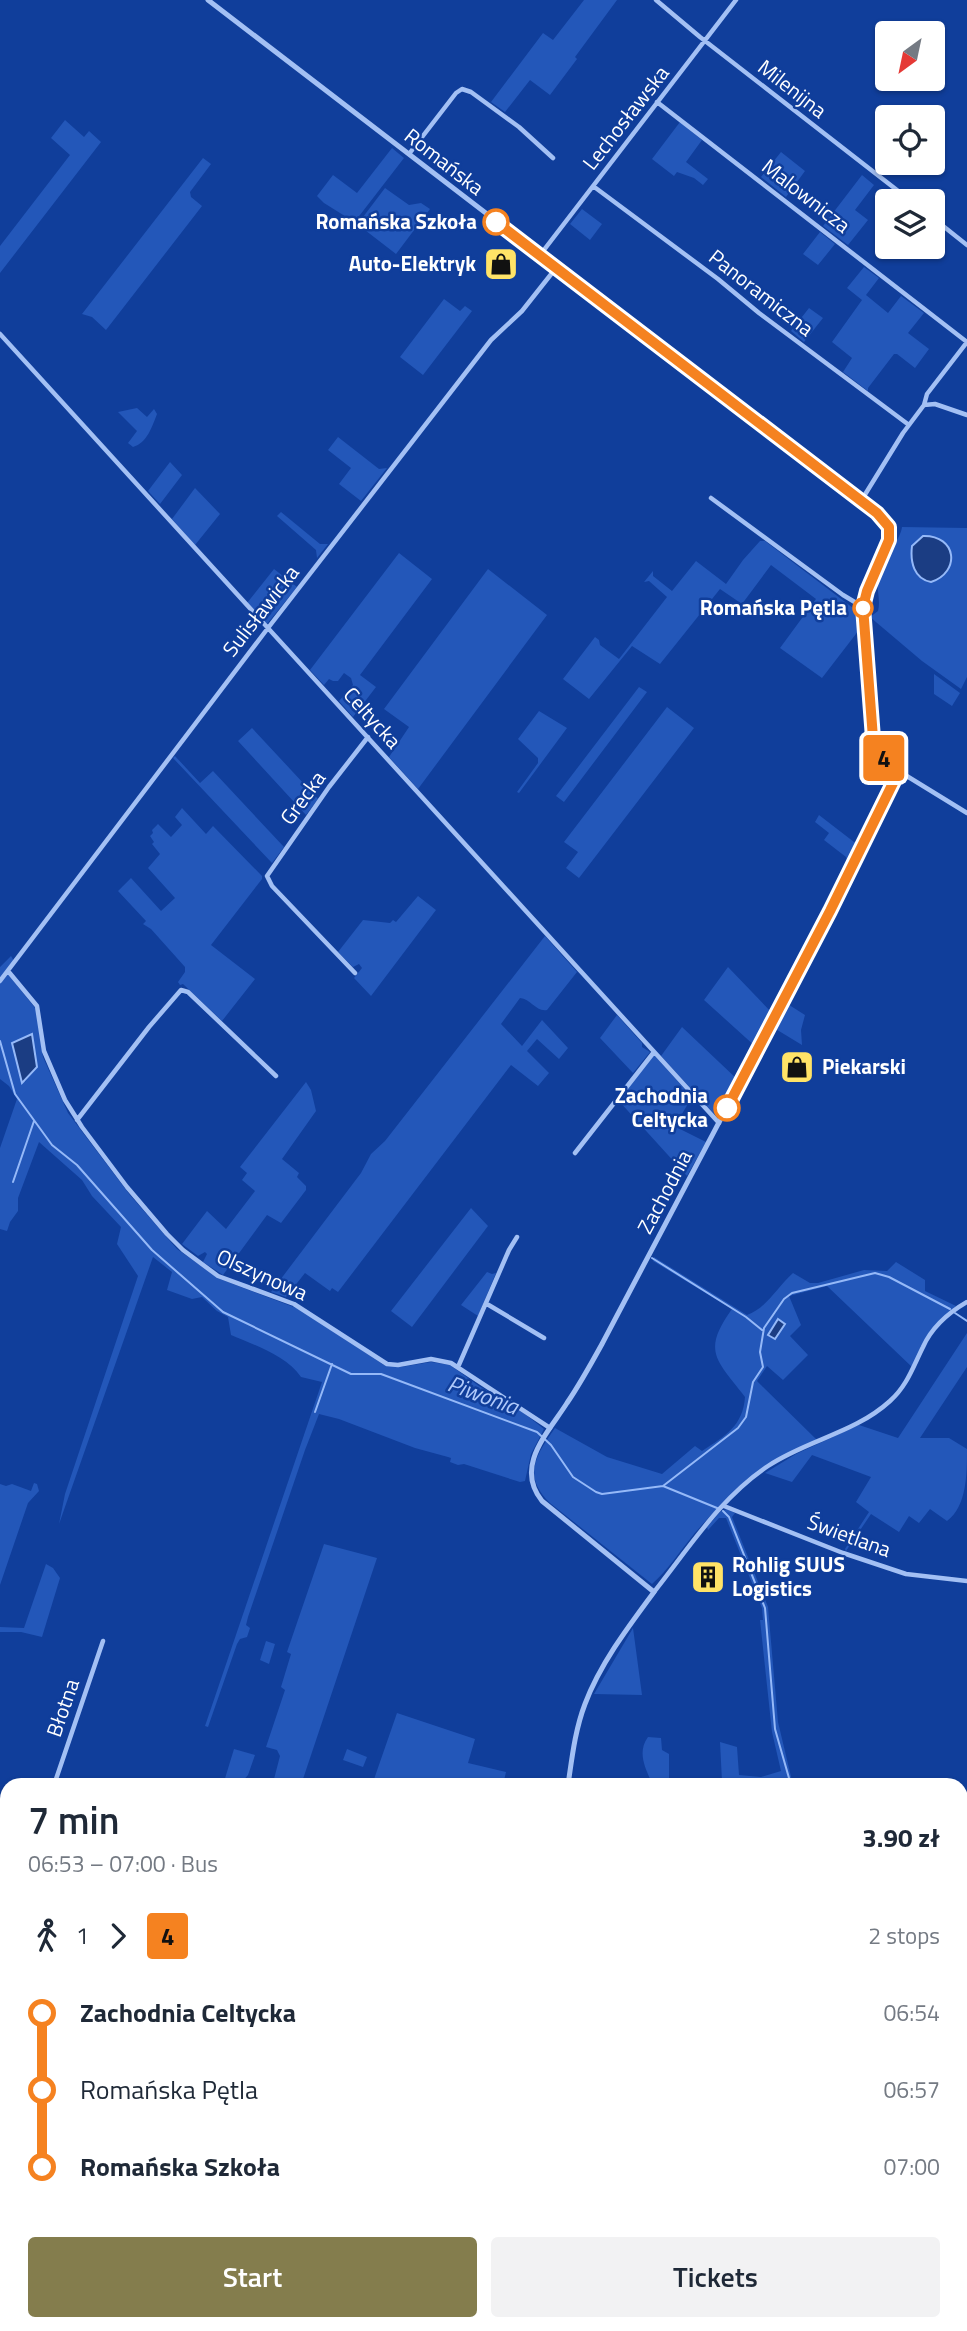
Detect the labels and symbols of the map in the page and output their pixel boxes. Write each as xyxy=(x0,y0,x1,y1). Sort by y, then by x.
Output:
north arrow xyxy=(875,21,945,91)
street label: Milenijna xyxy=(751,51,834,126)
street label: Lechosławska xyxy=(574,58,677,177)
street label: Romańska xyxy=(398,120,492,203)
street label: Malownicza xyxy=(755,150,858,240)
place label: Romańska Szkoła xyxy=(315,205,477,237)
marker: Romańska Szkoła xyxy=(483,209,509,235)
street label: Panoramiczna xyxy=(702,241,821,344)
shop icon: Auto-Elektryk xyxy=(482,245,520,283)
place label: Auto-Elektryk xyxy=(349,247,476,279)
street label: Sulisławicka xyxy=(214,557,307,663)
place label: Romańska Pętla xyxy=(700,591,847,623)
marker: Romańska Pętla xyxy=(853,598,873,618)
street label: Celtycka xyxy=(336,679,410,756)
line badge: 4 xyxy=(861,735,907,781)
street label: Grecka xyxy=(272,763,333,831)
shop icon: Piekarski xyxy=(778,1048,816,1086)
place label: Piekarski xyxy=(822,1050,906,1082)
place label: Zachodnia Celtycka xyxy=(615,1079,708,1135)
marker: Zachodnia Celtycka xyxy=(714,1095,740,1121)
street label: Zachodnia xyxy=(629,1144,700,1239)
street label: Olszynowa xyxy=(212,1240,314,1309)
water label: Piwonia xyxy=(443,1366,525,1424)
street label: Świetlana xyxy=(803,1505,896,1565)
place label: Rohlig SUUS Logistics xyxy=(732,1548,845,1604)
building icon: Rohlig SUUS Logistics xyxy=(689,1558,727,1596)
street label: Błotna xyxy=(37,1674,87,1741)

